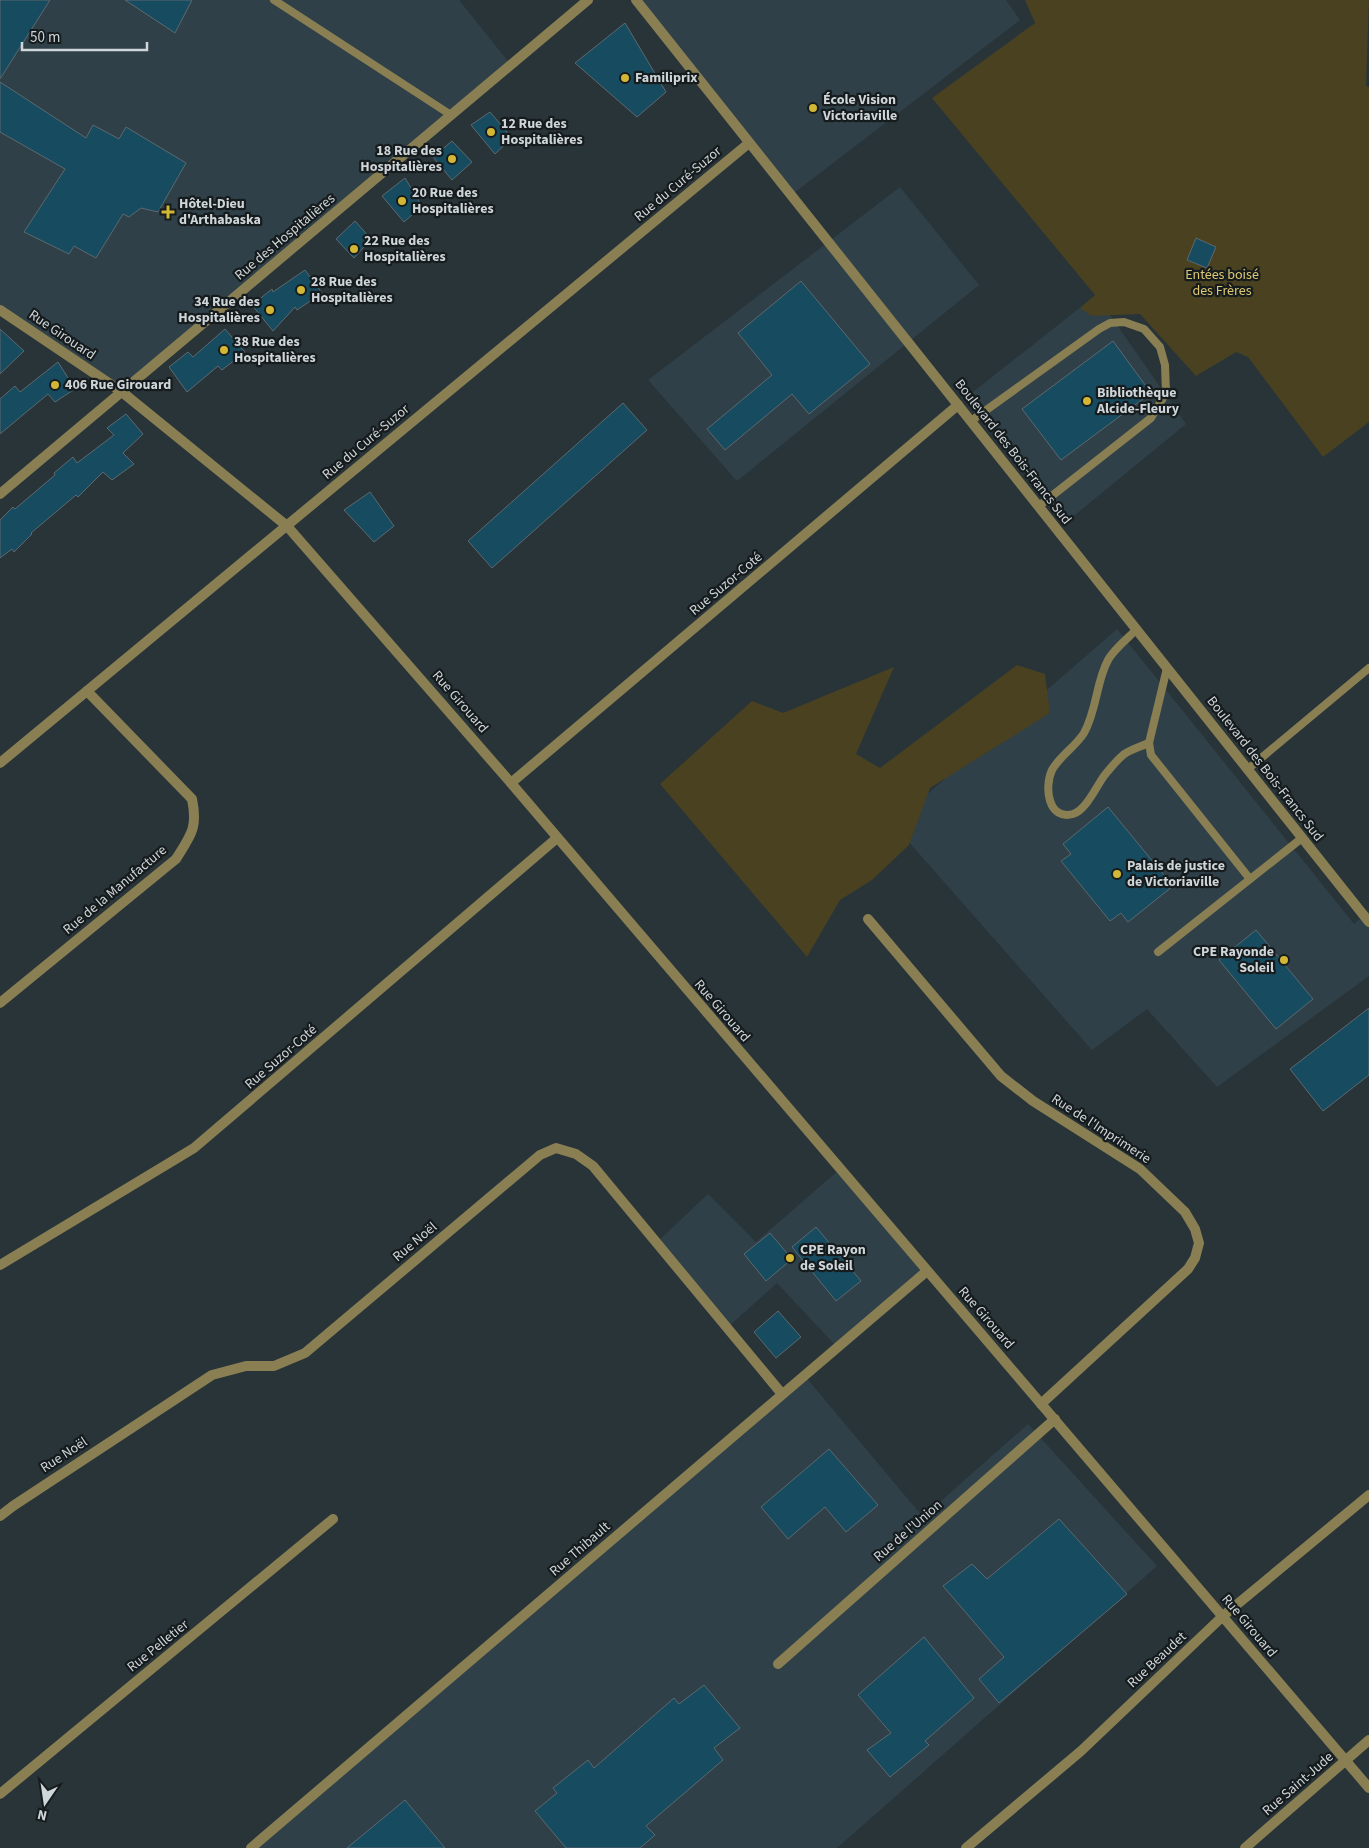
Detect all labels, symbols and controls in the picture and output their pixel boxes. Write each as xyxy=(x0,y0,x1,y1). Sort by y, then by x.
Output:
scale bar xyxy=(22,20,148,52)
text: 50 m xyxy=(30,27,60,48)
place label: Familiprix xyxy=(635,68,698,88)
marker: Familiprix xyxy=(619,72,631,84)
place label: École Vision Victoriaville xyxy=(822,90,897,126)
marker: École Vision Victoriaville xyxy=(807,102,819,114)
place label: 12 Rue des Hospitalières xyxy=(501,114,583,150)
marker: 12 Rue des Hospitalières xyxy=(485,126,497,138)
place label: 18 Rue des Hospitalières xyxy=(360,141,442,177)
street label: Rue du Curé-Suzor xyxy=(630,141,726,226)
marker: 18 Rue des Hospitalières xyxy=(446,153,458,165)
place label: 20 Rue des Hospitalières xyxy=(412,183,494,219)
street label: Rue des Hospitalières xyxy=(231,189,340,285)
place label: Hôtel-Dieu d'Arthabaska xyxy=(179,194,261,230)
marker: 20 Rue des Hospitalières xyxy=(396,195,408,207)
marker: Hôtel-Dieu d'Arthabaska xyxy=(161,205,175,219)
place label: 22 Rue des Hospitalières xyxy=(364,231,446,267)
marker: 22 Rue des Hospitalières xyxy=(348,243,360,255)
park label: Entées boisé des Frères xyxy=(1185,265,1259,301)
place label: 28 Rue des Hospitalières xyxy=(311,272,393,308)
marker: 28 Rue des Hospitalières xyxy=(295,284,307,296)
place label: 34 Rue des Hospitalières xyxy=(178,292,260,328)
marker: 34 Rue des Hospitalières xyxy=(264,304,276,316)
street label: Rue Girouard xyxy=(25,305,99,365)
place label: 38 Rue des Hospitalières xyxy=(234,332,316,368)
marker: 38 Rue des Hospitalières xyxy=(218,344,230,356)
place label: 406 Rue Girouard xyxy=(65,375,171,395)
street label: Boulevard des Bois-Francs Sud xyxy=(950,375,1076,529)
marker: 406 Rue Girouard xyxy=(49,379,61,391)
place label: Bibliothèque Alcide-Fleury xyxy=(1096,383,1180,419)
marker: Bibliothèque Alcide-Fleury xyxy=(1081,395,1093,407)
street label: Rue du Curé-Suzor xyxy=(318,399,414,484)
street label: Rue Suzor-Coté xyxy=(685,548,767,620)
street label: Rue Girouard xyxy=(427,666,493,738)
street label: Boulevard des Bois-Francs Sud xyxy=(1202,692,1328,846)
street label: Rue de la Manufacture xyxy=(59,841,171,939)
place label: Palais de justice de Victoriaville xyxy=(1127,856,1225,892)
marker: Palais de justice de Victoriaville xyxy=(1111,868,1123,880)
place label: CPE Rayonde Soleil xyxy=(1193,942,1274,978)
marker: CPE Rayonde Soleil xyxy=(1278,954,1290,966)
street label: Rue Girouard xyxy=(689,975,755,1047)
street label: Rue Suzor-Coté xyxy=(241,1020,321,1094)
street label: Rue de l'Imprimerie xyxy=(1047,1089,1155,1169)
street label: Rue Noël xyxy=(388,1217,442,1267)
place label: CPE Rayon de Soleil xyxy=(800,1240,866,1276)
marker: CPE Rayon de Soleil xyxy=(784,1252,796,1264)
street label: Rue Girouard xyxy=(953,1282,1019,1354)
street label: Rue Noël xyxy=(37,1432,92,1478)
street label: Rue de l'Union xyxy=(869,1495,947,1567)
street label: Rue Thibault xyxy=(545,1517,615,1581)
street label: Rue Girouard xyxy=(1217,1590,1281,1662)
street label: Rue Pelletier xyxy=(123,1615,193,1677)
street label: Rue Beaudet xyxy=(1123,1627,1191,1693)
street label: Rue Saint-Jude xyxy=(1258,1747,1338,1821)
north arrow xyxy=(20,1778,70,1828)
text: N xyxy=(36,1804,49,1825)

